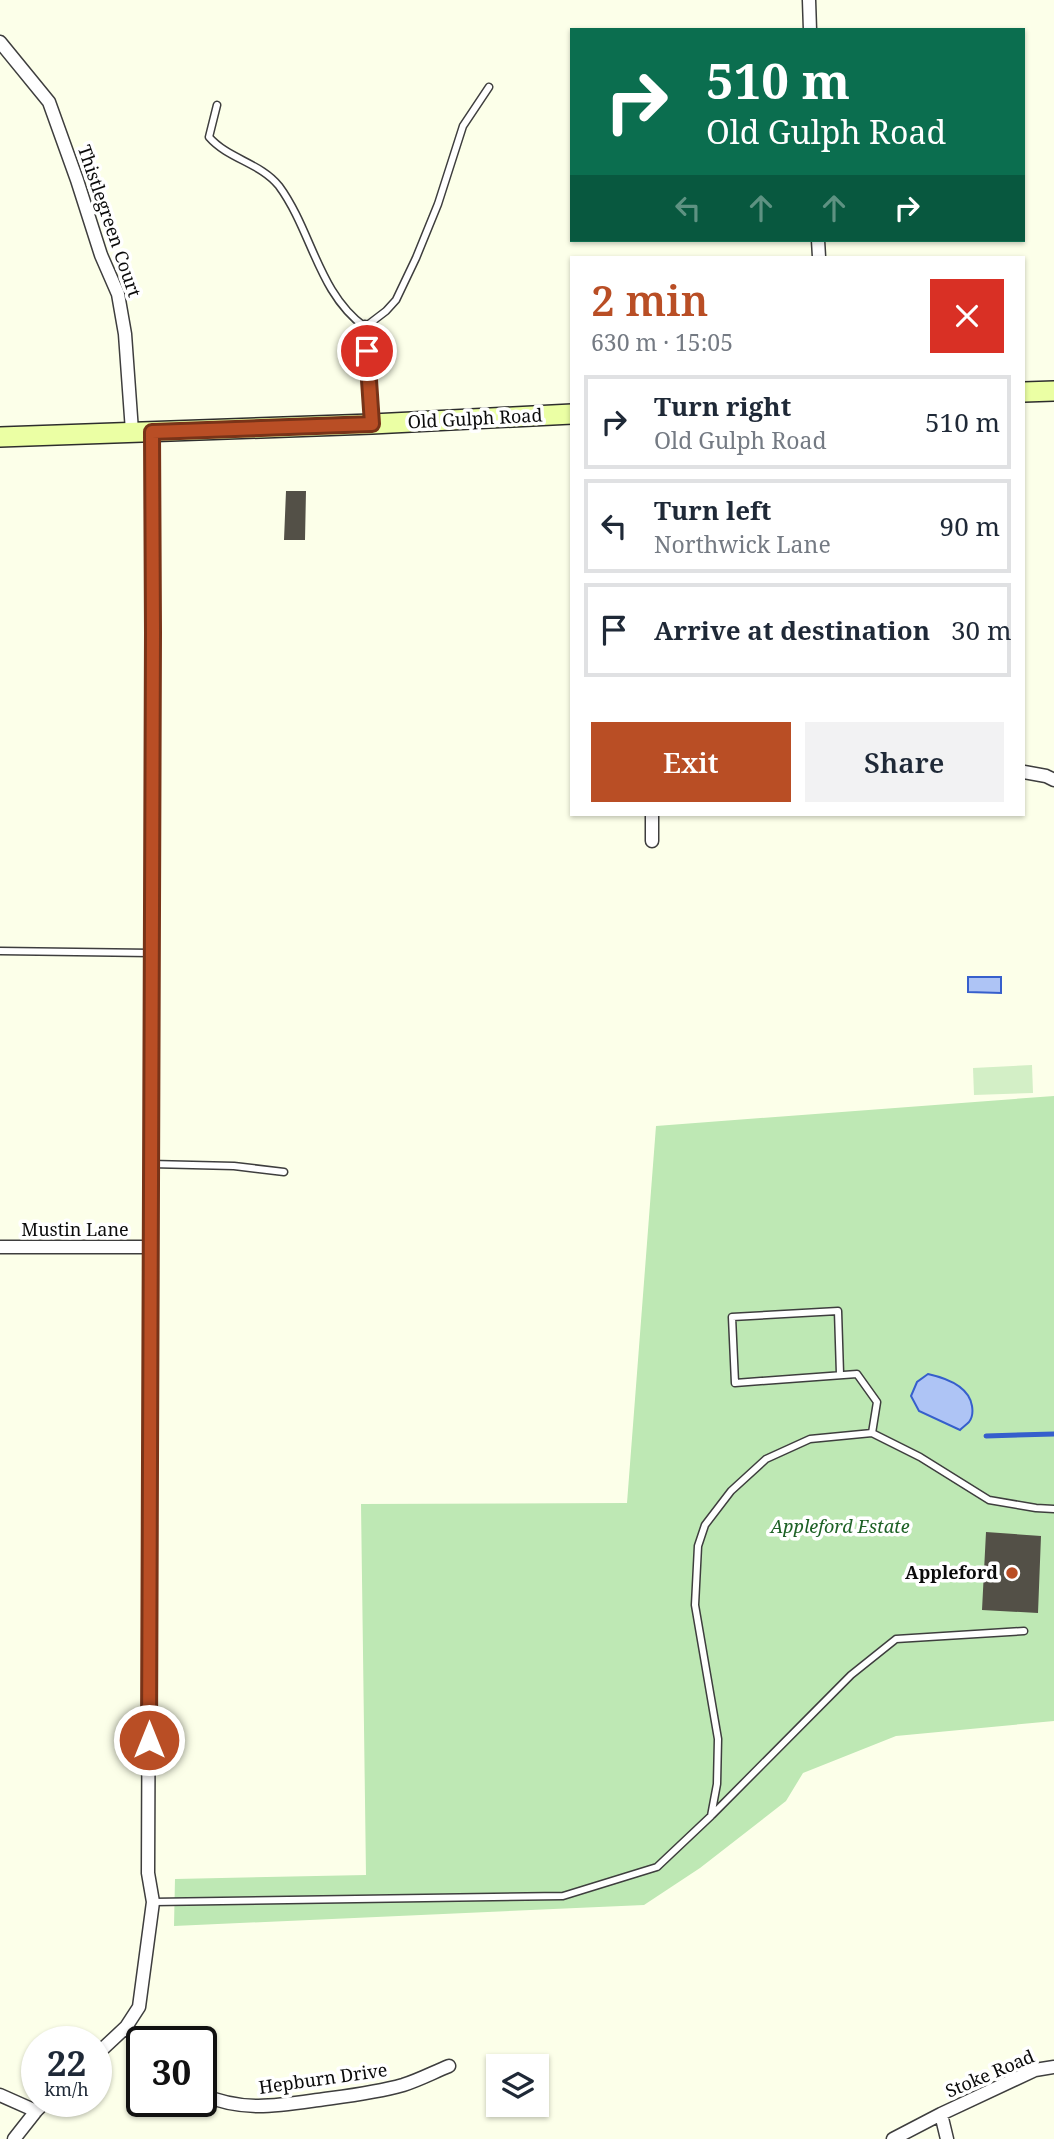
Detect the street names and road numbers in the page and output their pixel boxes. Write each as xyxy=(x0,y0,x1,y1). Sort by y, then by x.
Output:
street label: Thistlegreen Court xyxy=(73,141,147,300)
street label: Old Gulph Road xyxy=(407,402,543,434)
street label: Mustin Lane xyxy=(21,1217,129,1241)
street label: Stoke Road xyxy=(941,2044,1038,2103)
street label: Hepburn Drive xyxy=(257,2057,389,2099)

